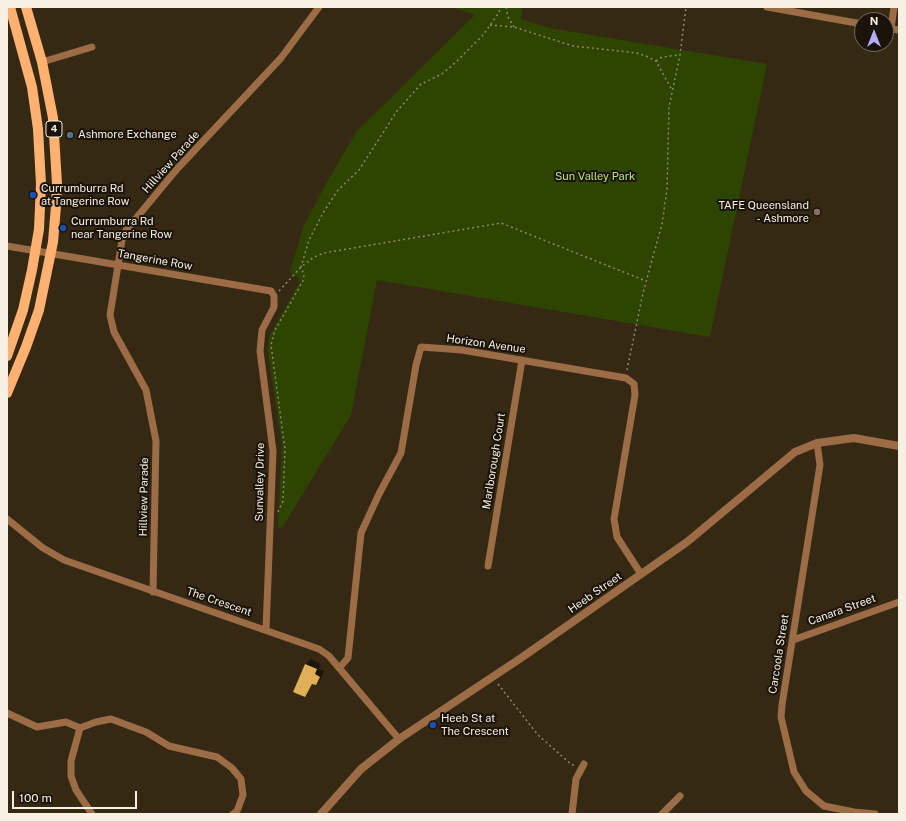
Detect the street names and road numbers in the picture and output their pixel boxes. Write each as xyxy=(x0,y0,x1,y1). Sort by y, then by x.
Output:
road number: 4 xyxy=(46,121,62,137)
street label: Hillview Parade xyxy=(140,128,202,196)
street label: Tangerine Row xyxy=(117,247,193,273)
street label: Horizon Avenue xyxy=(446,332,526,356)
street label: Marlborough Court xyxy=(480,412,508,510)
street label: Sunvalley Drive xyxy=(253,443,267,521)
street label: Hillview Parade xyxy=(137,457,151,537)
street label: Heeb Street xyxy=(566,570,624,616)
street label: The Crescent xyxy=(185,585,253,619)
street label: Canara Street xyxy=(806,592,878,628)
street label: Carcoola Street xyxy=(766,613,792,695)

